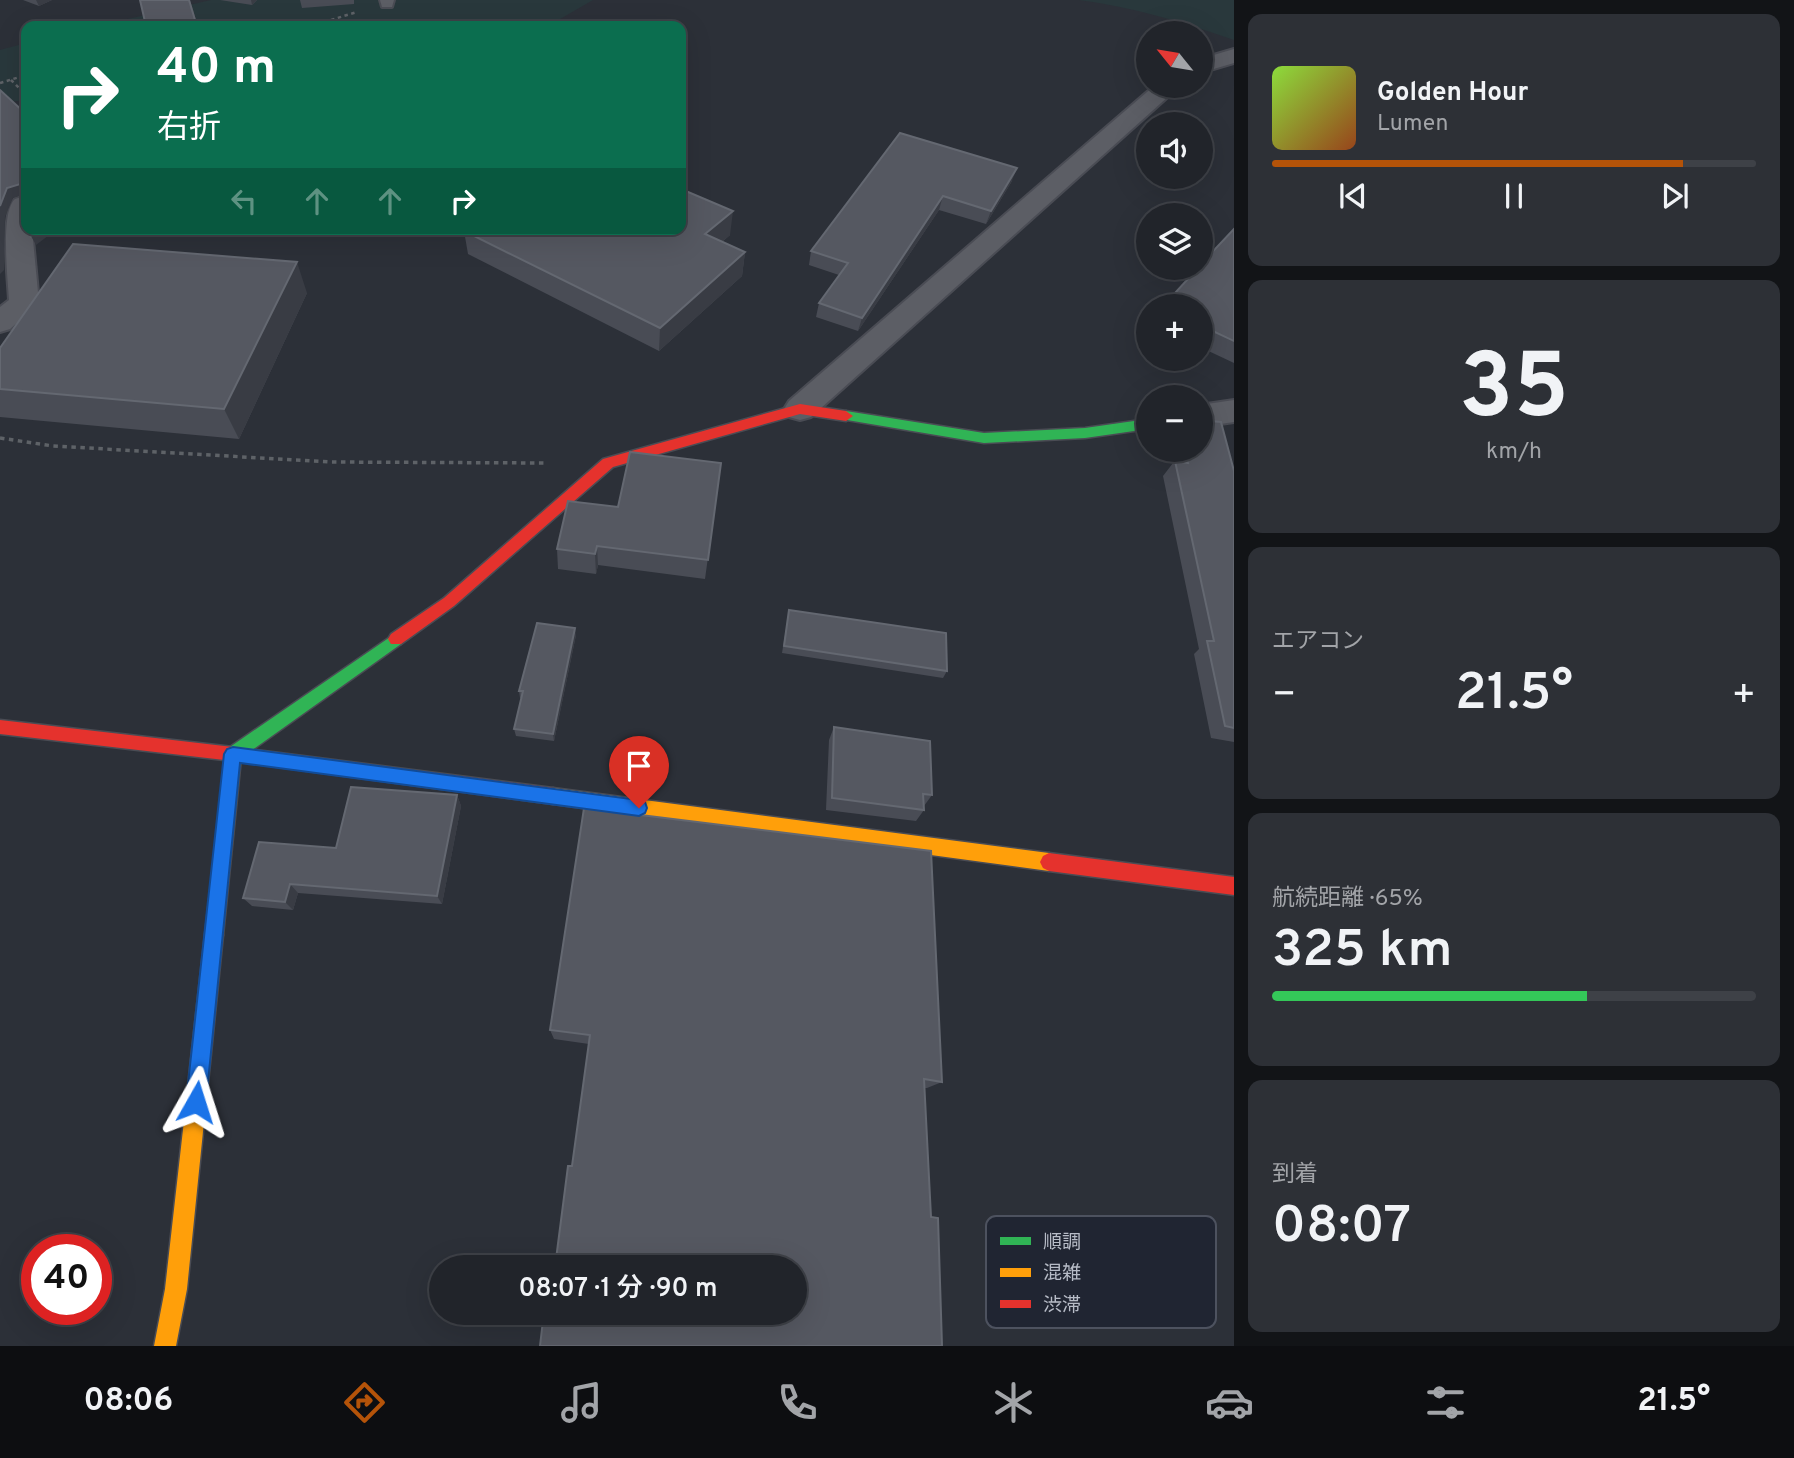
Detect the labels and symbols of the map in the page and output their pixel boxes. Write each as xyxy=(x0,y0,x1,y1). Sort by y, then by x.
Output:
north arrow xyxy=(1136,21,1213,98)
pin xyxy=(609,736,669,808)
position arrow xyxy=(159,1065,233,1139)
legend xyxy=(986,1216,1216,1328)
text: 順調 xyxy=(1043,1231,1081,1255)
speed limit sign: 40 xyxy=(21,1234,112,1325)
text: 混雑 xyxy=(1043,1262,1081,1286)
text: 渋滞 xyxy=(1043,1294,1081,1318)

